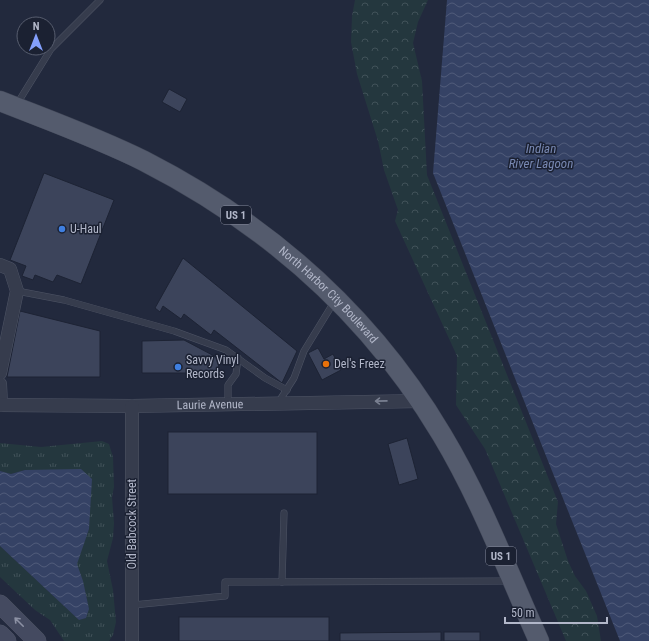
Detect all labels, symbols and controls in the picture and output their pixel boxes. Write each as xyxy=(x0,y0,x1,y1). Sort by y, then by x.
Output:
north arrow xyxy=(16,16,56,56)
text: N xyxy=(33,20,40,33)
water label: Indian River Lagoon xyxy=(509,141,573,171)
road number: US 1 xyxy=(221,206,251,224)
place label: U-Haul xyxy=(70,222,101,236)
marker: U-Haul xyxy=(57,224,67,234)
street label: North Harbor City Boulevard xyxy=(276,243,381,346)
place label: Savvy Vinyl Records xyxy=(186,353,239,381)
place label: Del's Freez xyxy=(334,357,385,371)
marker: Del's Freez xyxy=(321,359,331,369)
marker: Savvy Vinyl Records xyxy=(173,362,183,372)
street label: Laurie Avenue xyxy=(177,397,244,412)
one-way arrow xyxy=(375,397,388,405)
street label: Old Babcock Street xyxy=(125,478,139,569)
road number: US 1 xyxy=(486,547,516,565)
scale bar xyxy=(505,599,607,625)
text: 50 m xyxy=(511,606,535,620)
one-way arrow xyxy=(14,617,24,627)

